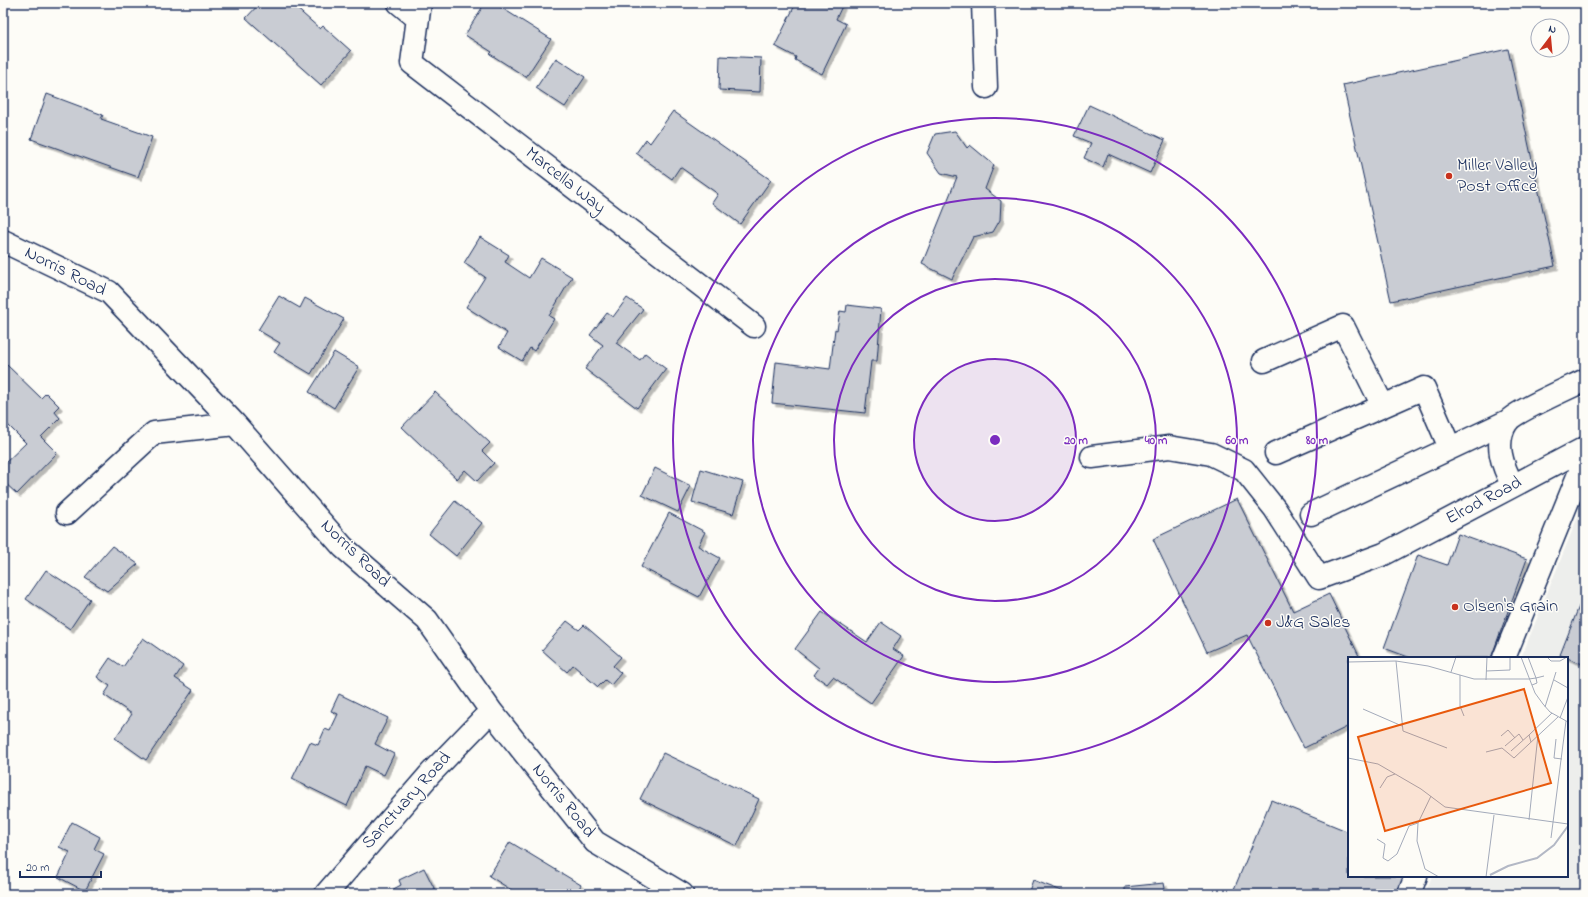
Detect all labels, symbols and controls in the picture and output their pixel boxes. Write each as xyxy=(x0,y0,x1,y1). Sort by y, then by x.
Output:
north arrow xyxy=(1530,18,1570,58)
text: N xyxy=(1547,21,1558,38)
street label: Marcella Way xyxy=(519,141,611,221)
place label: Miller Valley Post Office xyxy=(1457,153,1538,200)
marker: Miller Valley Post Office xyxy=(1444,171,1454,181)
street label: Norris Road xyxy=(20,240,110,304)
text: 20 m xyxy=(1063,432,1088,450)
text: 40 m xyxy=(1144,432,1168,450)
text: 60 m xyxy=(1225,432,1249,450)
text: 80 m xyxy=(1305,432,1329,450)
centre of rings xyxy=(988,433,1002,447)
street label: Elrod Road xyxy=(1441,470,1527,532)
street label: Norris Road xyxy=(314,514,396,594)
place label: Olsen's Grain xyxy=(1463,594,1558,620)
marker: Olsen's Grain xyxy=(1450,602,1460,612)
place label: J&G Sales xyxy=(1276,610,1350,636)
marker: J&G Sales xyxy=(1263,618,1273,628)
inset map xyxy=(1348,657,1568,877)
street label: Sanctuary Road xyxy=(356,746,458,856)
street label: Norris Road xyxy=(525,758,601,844)
scale bar xyxy=(20,853,101,879)
text: 20 m xyxy=(26,859,49,877)

